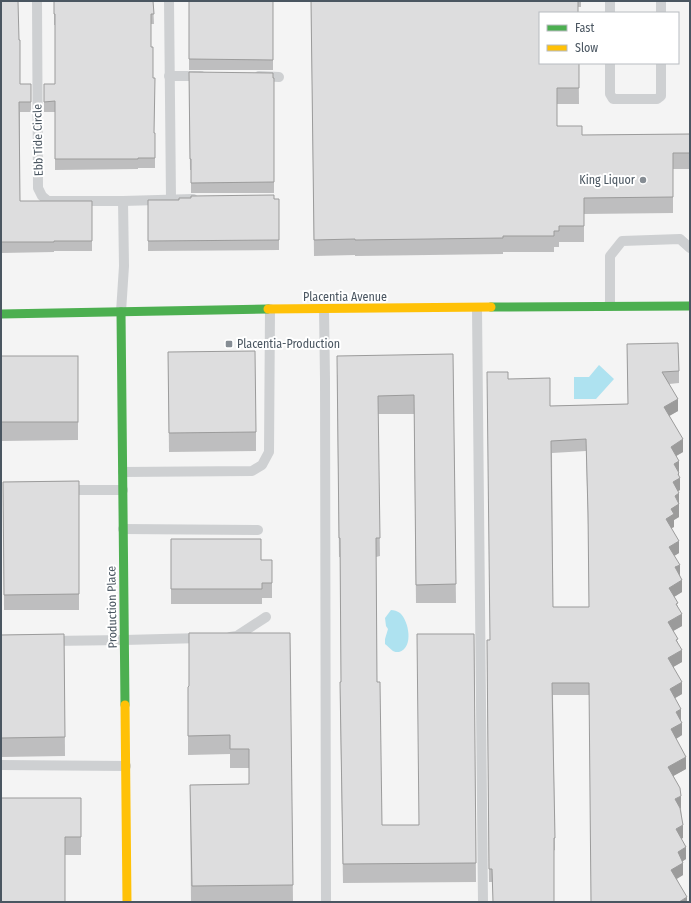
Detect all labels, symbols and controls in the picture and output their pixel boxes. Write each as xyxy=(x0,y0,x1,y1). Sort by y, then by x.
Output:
legend xyxy=(539,12,679,64)
text: Fast xyxy=(575,21,594,35)
text: Slow xyxy=(575,41,598,55)
street label: Ebb Tide Circle xyxy=(30,104,46,176)
place label: King Liquor xyxy=(579,173,636,187)
marker: King Liquor xyxy=(638,175,648,185)
street label: Placentia Avenue xyxy=(303,290,387,304)
place label: Placentia-Production xyxy=(237,337,340,351)
marker: Placentia-Production xyxy=(224,339,234,349)
street label: Production Place xyxy=(104,566,120,648)

